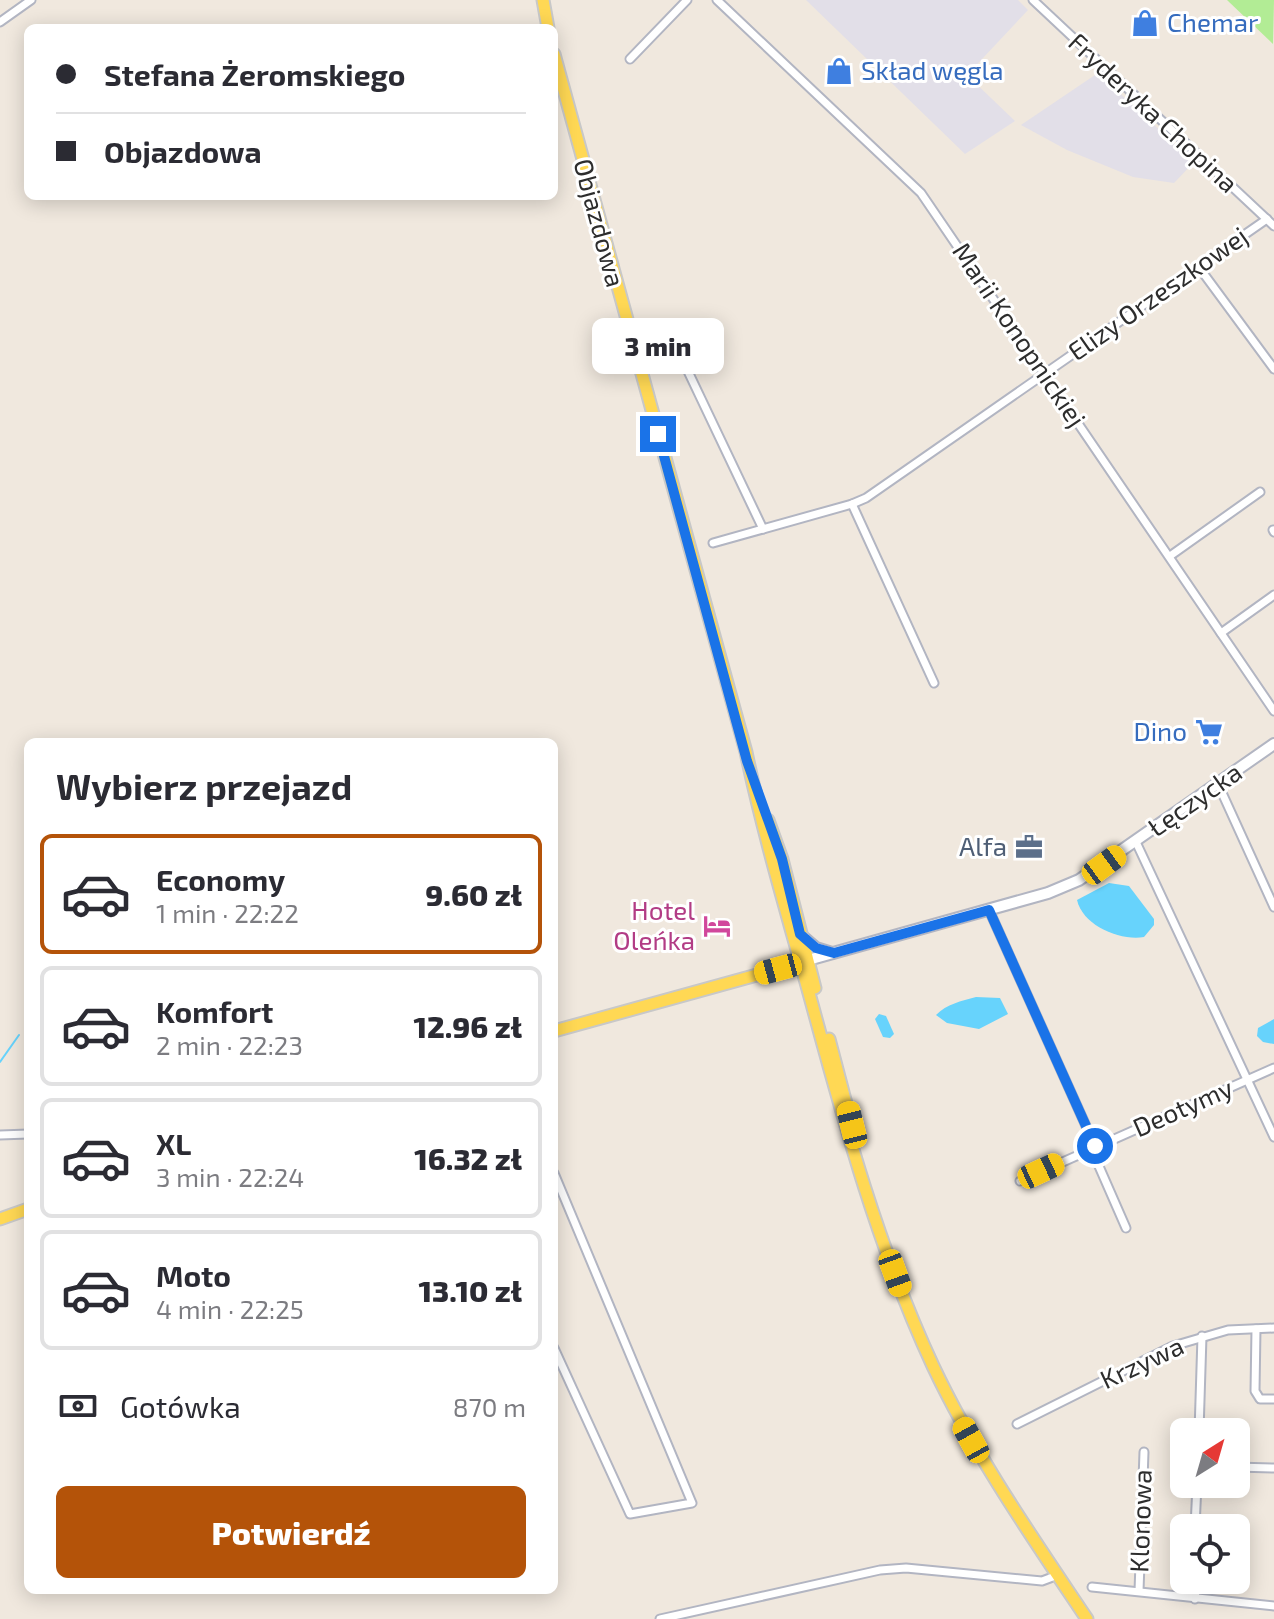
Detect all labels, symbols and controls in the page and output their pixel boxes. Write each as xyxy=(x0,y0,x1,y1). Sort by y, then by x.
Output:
place label: Chemar xyxy=(1167,6,1258,37)
shop icon: Chemar xyxy=(1130,8,1160,38)
street label: Fryderyka Chopina xyxy=(1063,26,1245,198)
place label: Skład węgla xyxy=(861,54,1004,85)
text: Stefana Żeromskiego xyxy=(104,56,406,92)
shop icon: Skład węgla xyxy=(824,56,854,86)
text: Objazdowa xyxy=(104,133,262,169)
street label: Objazdowa xyxy=(568,155,632,290)
street label: Elizy Orzeszkowej xyxy=(1062,219,1253,366)
street label: Marii Konopnickiej xyxy=(947,236,1093,432)
callout: 3 min xyxy=(592,318,724,374)
text: 3 min xyxy=(625,330,691,361)
route end xyxy=(640,416,676,452)
place label: Dino xyxy=(1133,715,1187,746)
supermarket icon: Dino xyxy=(1194,717,1224,747)
street label: Łęczycka xyxy=(1141,755,1247,842)
text: Wybierz przejazd xyxy=(56,764,352,807)
place label: Alfa xyxy=(959,830,1007,861)
office icon: Alfa xyxy=(1014,832,1044,862)
car xyxy=(1078,841,1130,889)
icon: car xyxy=(60,858,132,930)
text: Economy xyxy=(156,861,285,897)
text: 9.60 zł xyxy=(425,876,522,912)
place label: Hotel Oleńka xyxy=(613,894,695,955)
text: 1 min · 22:22 xyxy=(156,897,299,928)
hotel icon: Hotel Oleńka xyxy=(702,911,732,941)
car xyxy=(752,951,804,987)
icon: car xyxy=(60,990,132,1062)
text: Komfort xyxy=(156,993,273,1029)
text: 12.96 zł xyxy=(413,1008,522,1044)
text: 2 min · 22:23 xyxy=(156,1029,303,1060)
street label: Deotymy xyxy=(1128,1071,1237,1142)
car xyxy=(835,1099,869,1151)
icon: car xyxy=(60,1122,132,1194)
text: XL xyxy=(156,1125,191,1161)
route start xyxy=(1077,1128,1113,1164)
text: 16.32 zł xyxy=(414,1140,522,1176)
car xyxy=(1014,1150,1068,1192)
text: 3 min · 22:24 xyxy=(156,1161,304,1192)
car xyxy=(876,1246,914,1300)
icon: car xyxy=(60,1254,132,1326)
text: Moto xyxy=(156,1257,231,1293)
text: 13.10 zł xyxy=(418,1272,522,1308)
text: 4 min · 22:25 xyxy=(156,1293,304,1324)
street label: Krzywa xyxy=(1095,1329,1188,1394)
icon: cash xyxy=(56,1384,100,1428)
text: Gotówka xyxy=(120,1388,241,1424)
text: 870 m xyxy=(453,1391,526,1422)
car xyxy=(949,1413,993,1467)
north arrow xyxy=(1170,1418,1250,1498)
map controls xyxy=(1170,1418,1250,1594)
street label: Klonowa xyxy=(1122,1469,1157,1573)
button: Potwierdź xyxy=(56,1486,526,1578)
button: locate xyxy=(1170,1514,1250,1594)

